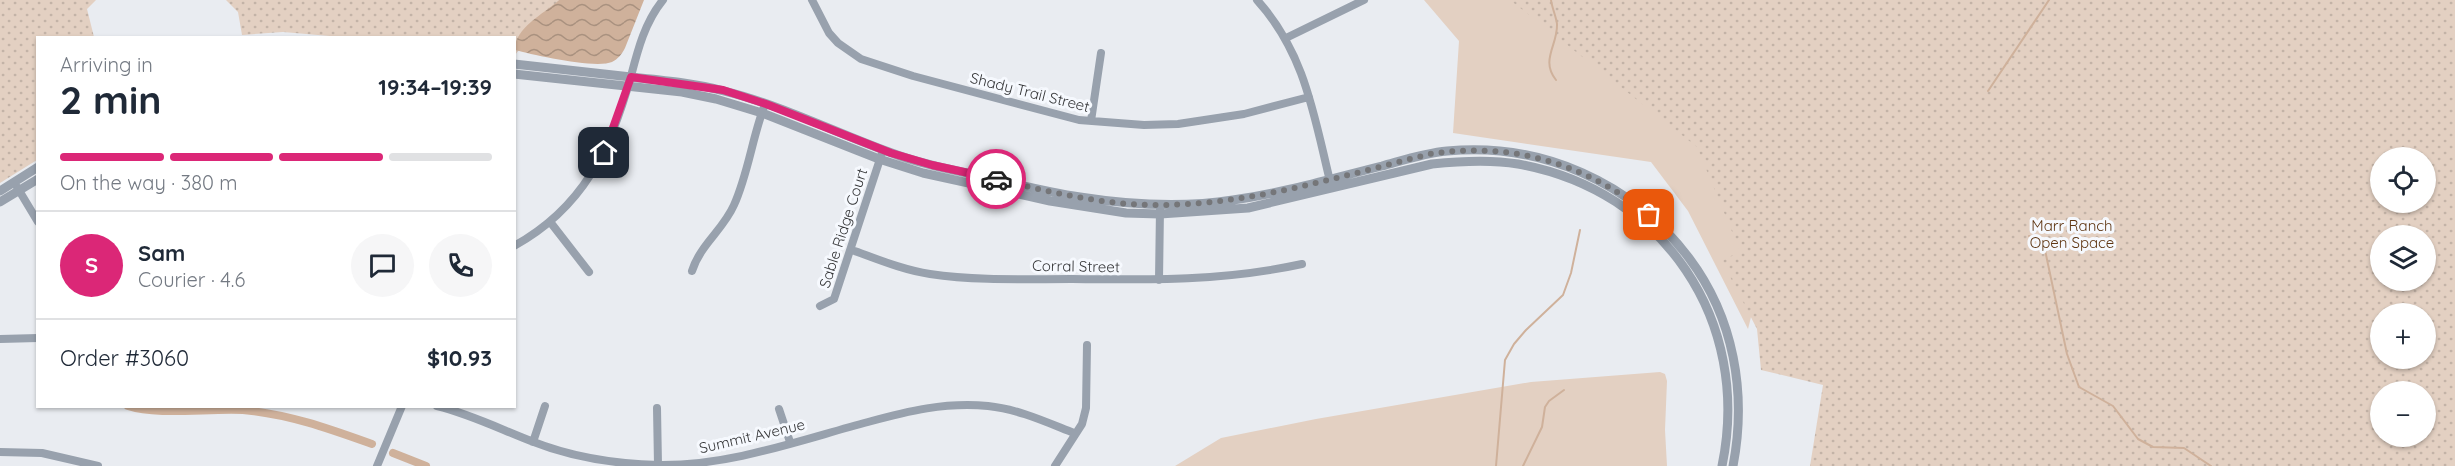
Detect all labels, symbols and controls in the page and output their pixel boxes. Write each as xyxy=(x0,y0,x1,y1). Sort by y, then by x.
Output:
text: Arriving in xyxy=(60,52,153,77)
street label: Shady Trail Street xyxy=(968,68,1092,116)
text: 19:34–19:39 xyxy=(378,73,492,101)
text: 2 min xyxy=(60,75,162,124)
pin xyxy=(578,127,629,178)
icon: home xyxy=(587,136,620,169)
map controls xyxy=(2370,147,2436,447)
button: locate xyxy=(2370,147,2436,213)
courier xyxy=(966,149,1026,209)
icon: car xyxy=(980,163,1013,196)
street label: Sable Ridge Court xyxy=(815,166,871,290)
text: On the way · 380 m xyxy=(60,170,238,195)
pin xyxy=(1623,189,1674,240)
icon: bag xyxy=(1632,198,1665,231)
park label: Marr Ranch Open Space xyxy=(2030,216,2114,252)
button: layers xyxy=(2370,225,2436,291)
button: chat xyxy=(351,234,414,297)
button: phone xyxy=(429,234,492,297)
text: Sam xyxy=(138,239,185,267)
text: S xyxy=(85,251,98,279)
street label: Corral Street xyxy=(1032,256,1120,276)
text: Courier · 4.6 xyxy=(138,267,245,292)
button: + xyxy=(2370,303,2436,369)
text: Order #3060 xyxy=(60,344,189,372)
text: $10.93 xyxy=(427,344,492,372)
button: − xyxy=(2370,381,2436,447)
street label: Summit Avenue xyxy=(697,415,807,457)

